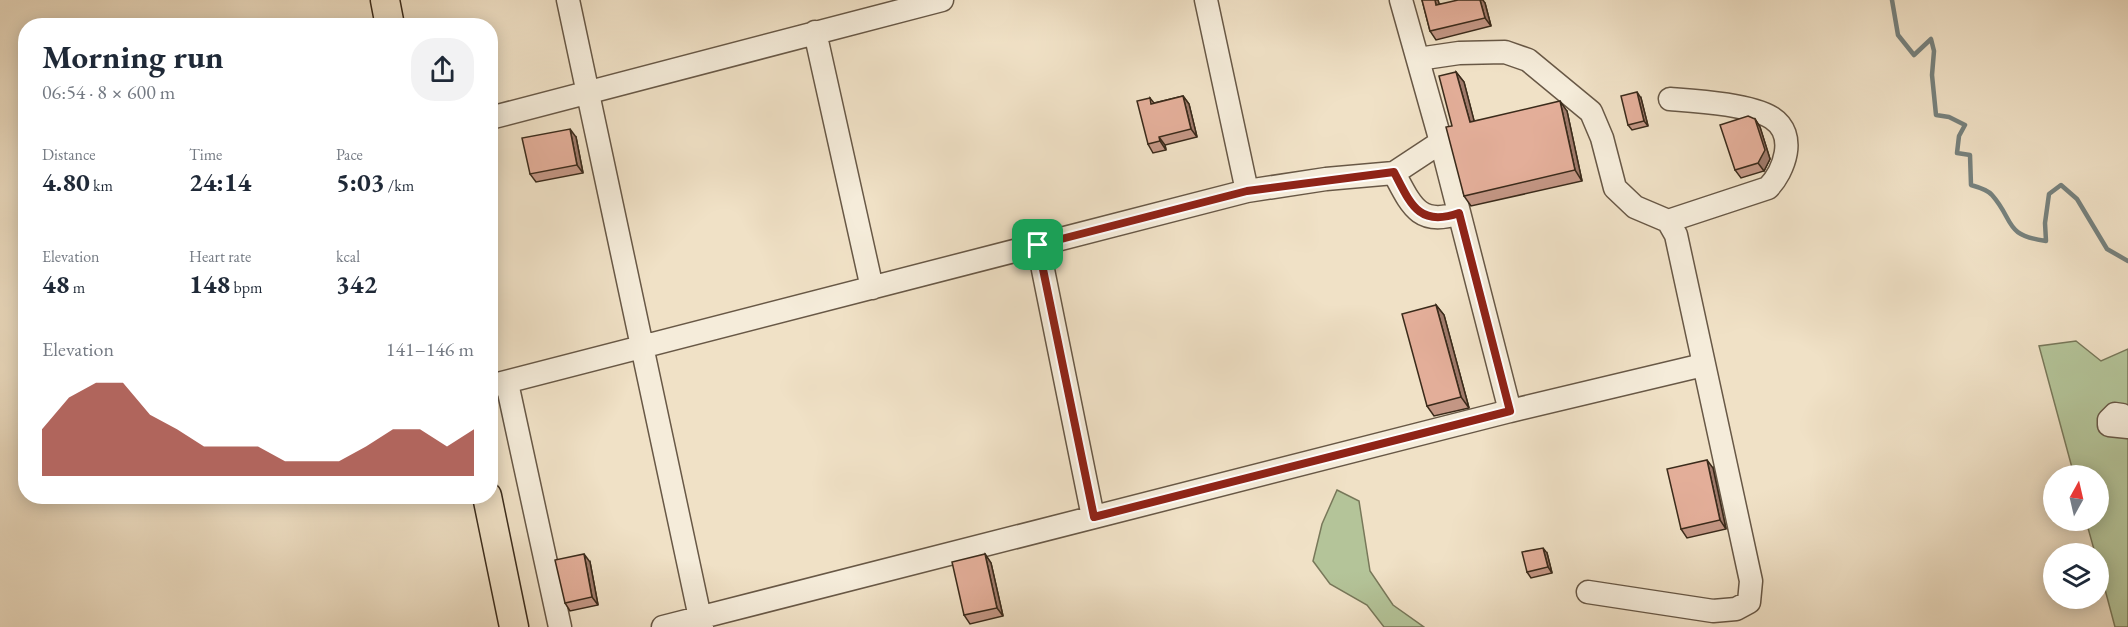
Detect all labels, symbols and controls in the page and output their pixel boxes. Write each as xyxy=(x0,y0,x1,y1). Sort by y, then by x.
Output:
text: Morning run xyxy=(42,35,224,78)
button: share xyxy=(411,38,474,101)
text: 06:54 · 8 × 600 m xyxy=(42,79,175,105)
text: Distance xyxy=(42,144,95,165)
text: Time xyxy=(189,144,222,165)
text: Pace xyxy=(336,144,363,165)
text: 4.80 xyxy=(42,165,90,199)
text: 24:14 xyxy=(189,165,251,199)
text: 5:03 xyxy=(336,165,385,199)
text: km xyxy=(90,175,113,196)
text: /km xyxy=(385,175,414,196)
pin xyxy=(1012,219,1063,270)
icon: arrive xyxy=(1021,228,1054,261)
text: Elevation xyxy=(42,246,100,267)
text: Heart rate xyxy=(189,246,251,267)
text: kcal xyxy=(336,246,360,267)
text: 48 xyxy=(42,267,70,301)
text: 148 xyxy=(189,267,230,301)
text: 342 xyxy=(336,267,377,301)
text: m xyxy=(70,277,85,298)
text: bpm xyxy=(230,277,262,298)
text: Elevation xyxy=(42,336,114,362)
text: 141–146 m xyxy=(386,336,474,362)
north arrow xyxy=(2043,465,2109,531)
map controls xyxy=(2043,465,2109,609)
button: layers xyxy=(2043,543,2109,609)

